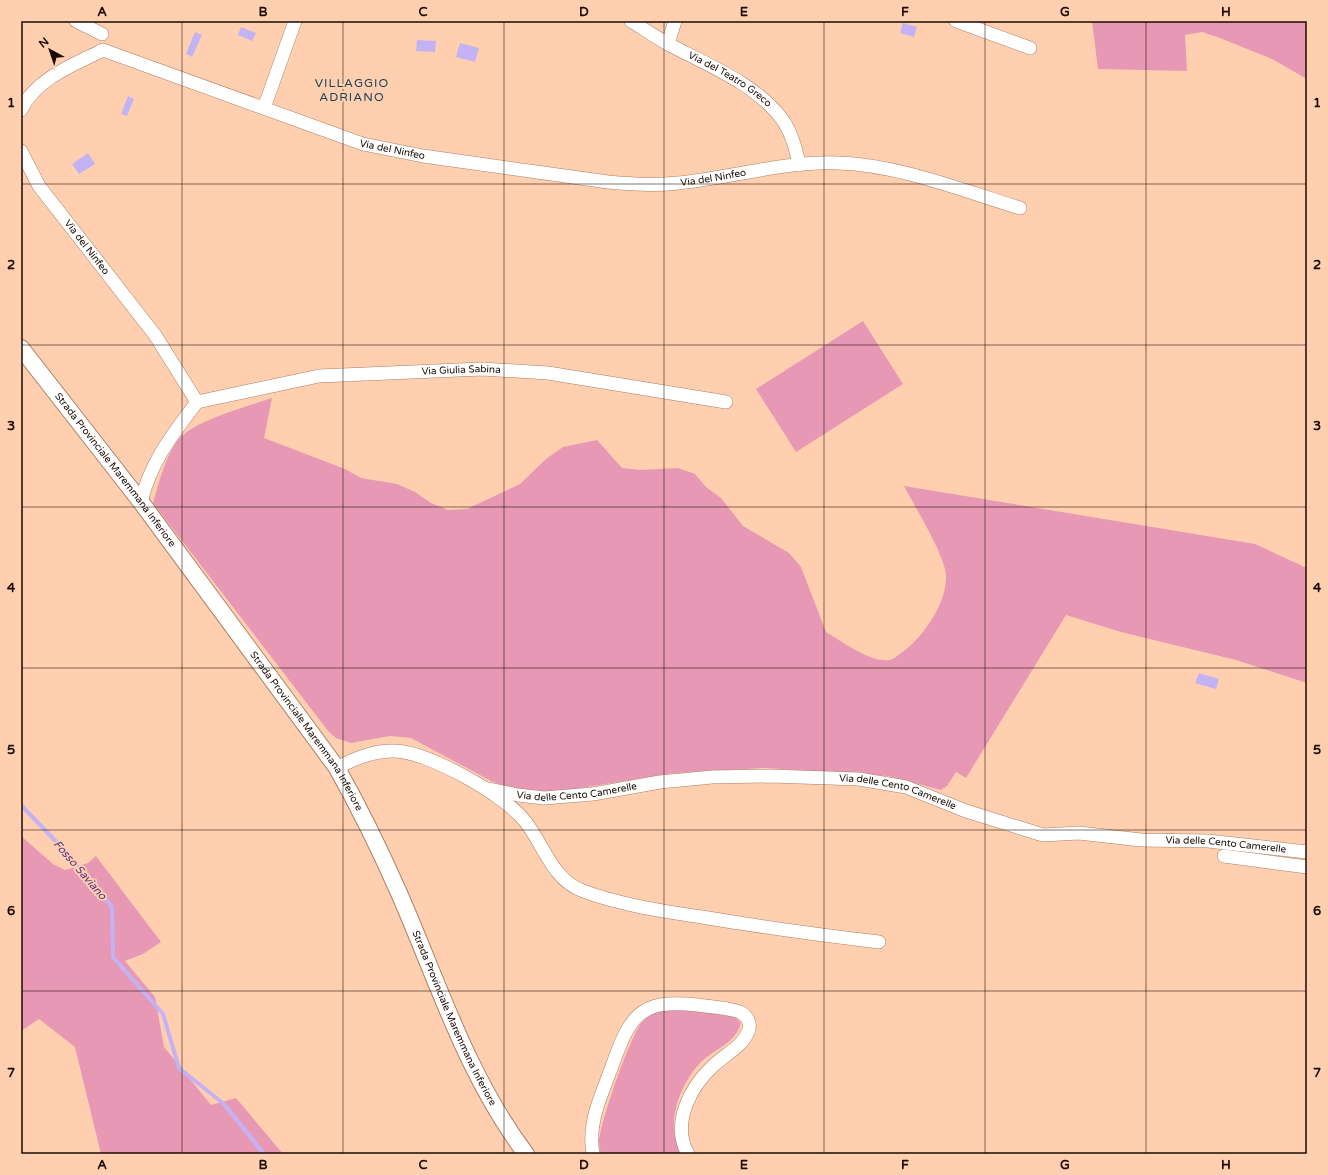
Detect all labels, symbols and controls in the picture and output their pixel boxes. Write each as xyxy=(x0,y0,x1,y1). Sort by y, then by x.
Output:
text: A xyxy=(97,4,107,20)
text: B xyxy=(258,4,268,20)
text: C xyxy=(418,4,428,20)
text: D xyxy=(579,4,589,20)
text: E xyxy=(740,4,748,20)
text: F xyxy=(901,4,909,20)
text: G xyxy=(1060,4,1070,20)
text: H xyxy=(1221,4,1231,20)
north arrow xyxy=(30,30,70,70)
text: N xyxy=(36,35,51,51)
street label: Via del Teatro Greco xyxy=(686,49,774,110)
district label: VILLAGGIO ADRIANO xyxy=(315,76,389,104)
text: 1 xyxy=(7,95,15,111)
text: 1 xyxy=(1313,95,1321,111)
street label: Via del Ninfeo xyxy=(359,137,426,162)
street label: Via del Ninfeo xyxy=(680,167,747,189)
street label: Via del Ninfeo xyxy=(62,217,112,277)
text: 2 xyxy=(7,257,15,273)
text: 2 xyxy=(1313,257,1321,273)
street label: Via Giulia Sabina xyxy=(421,363,501,378)
street label: Strada Provinciale Maremmana Inferiore xyxy=(52,390,178,550)
text: 3 xyxy=(7,418,15,434)
text: 3 xyxy=(1313,418,1321,434)
text: 4 xyxy=(7,580,16,596)
text: 4 xyxy=(1313,580,1322,596)
street label: Strada Provinciale Maremmana Inferiore xyxy=(247,649,365,813)
text: 5 xyxy=(7,742,15,758)
text: 5 xyxy=(1313,742,1321,758)
street label: Via delle Cento Camerelle xyxy=(839,772,958,813)
street label: Via delle Cento Camerelle xyxy=(516,780,638,804)
street label: Via delle Cento Camerelle xyxy=(1165,834,1287,856)
water label: Fosso Saviano xyxy=(51,838,110,903)
text: 6 xyxy=(7,903,15,919)
text: 6 xyxy=(1313,903,1321,919)
street label: Strada Provinciale Maremmana Inferiore xyxy=(410,929,499,1108)
text: 7 xyxy=(7,1065,15,1081)
text: 7 xyxy=(1313,1065,1321,1081)
text: A xyxy=(97,1157,107,1173)
text: B xyxy=(258,1157,268,1173)
text: C xyxy=(418,1157,428,1173)
text: D xyxy=(579,1157,589,1173)
text: E xyxy=(740,1157,748,1173)
text: F xyxy=(901,1157,909,1173)
text: G xyxy=(1060,1157,1070,1173)
text: H xyxy=(1221,1157,1231,1173)

